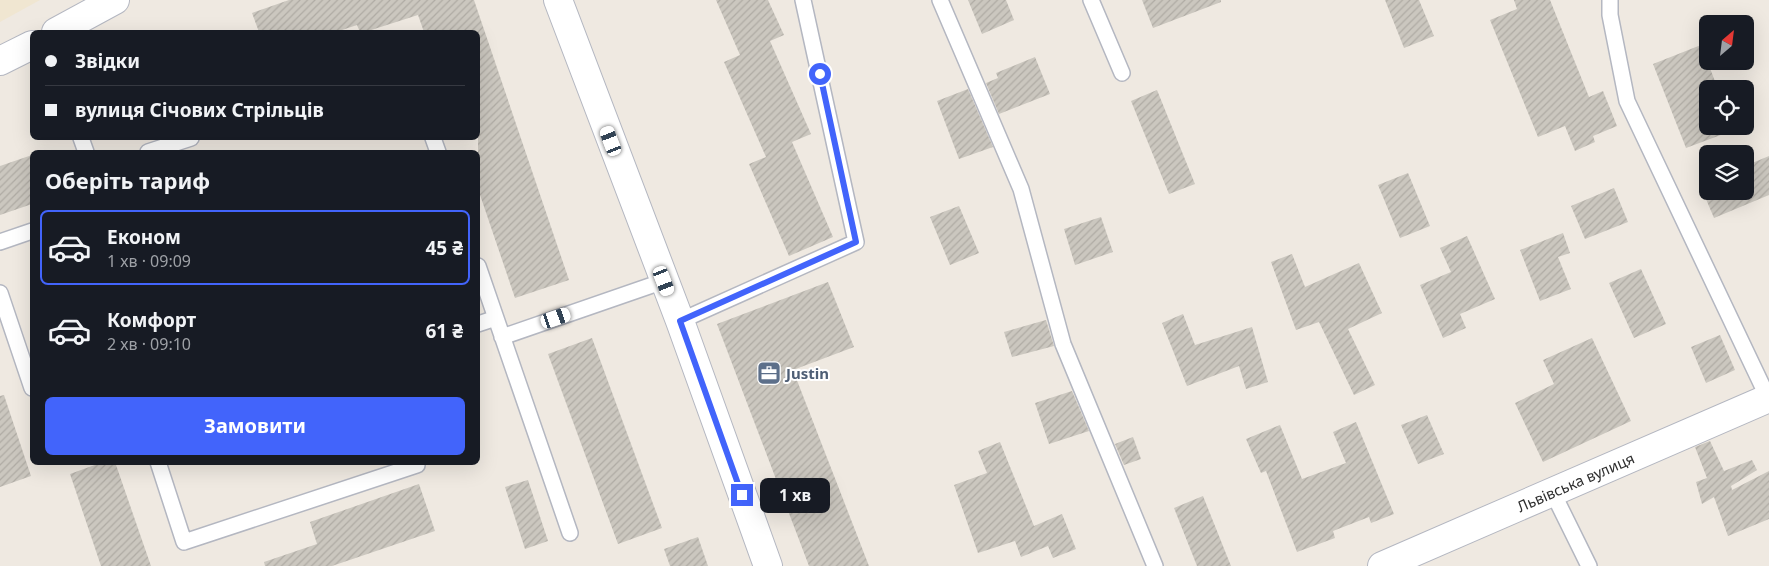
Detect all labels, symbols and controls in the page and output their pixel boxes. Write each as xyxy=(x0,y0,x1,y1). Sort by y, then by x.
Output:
north arrow xyxy=(1699,15,1754,70)
map controls xyxy=(1699,15,1754,200)
text: Звідки xyxy=(75,48,140,74)
route start xyxy=(809,63,831,85)
button: locate xyxy=(1699,80,1754,135)
text: вулиця Січових Стрільців xyxy=(75,97,324,123)
car xyxy=(598,124,623,158)
button: layers xyxy=(1699,145,1754,200)
text: Оберіть тариф xyxy=(45,165,210,195)
text: Економ xyxy=(107,224,181,250)
icon: car xyxy=(47,225,92,270)
text: 45 ₴ xyxy=(425,235,463,261)
text: 1 хв · 09:09 xyxy=(107,250,191,272)
car xyxy=(651,264,676,298)
car xyxy=(539,306,572,330)
text: Комфорт xyxy=(107,307,196,333)
icon: car xyxy=(47,308,92,353)
text: 61 ₴ xyxy=(425,318,463,344)
text: 2 хв · 09:10 xyxy=(107,333,191,355)
office icon: Justin xyxy=(756,360,782,386)
place label: Justin xyxy=(784,363,829,383)
button: Замовити xyxy=(45,397,465,455)
street label: Львівська вулиця xyxy=(1514,448,1637,516)
callout: 1 хв xyxy=(760,478,830,512)
route end xyxy=(731,484,753,506)
text: 1 хв xyxy=(779,484,811,506)

